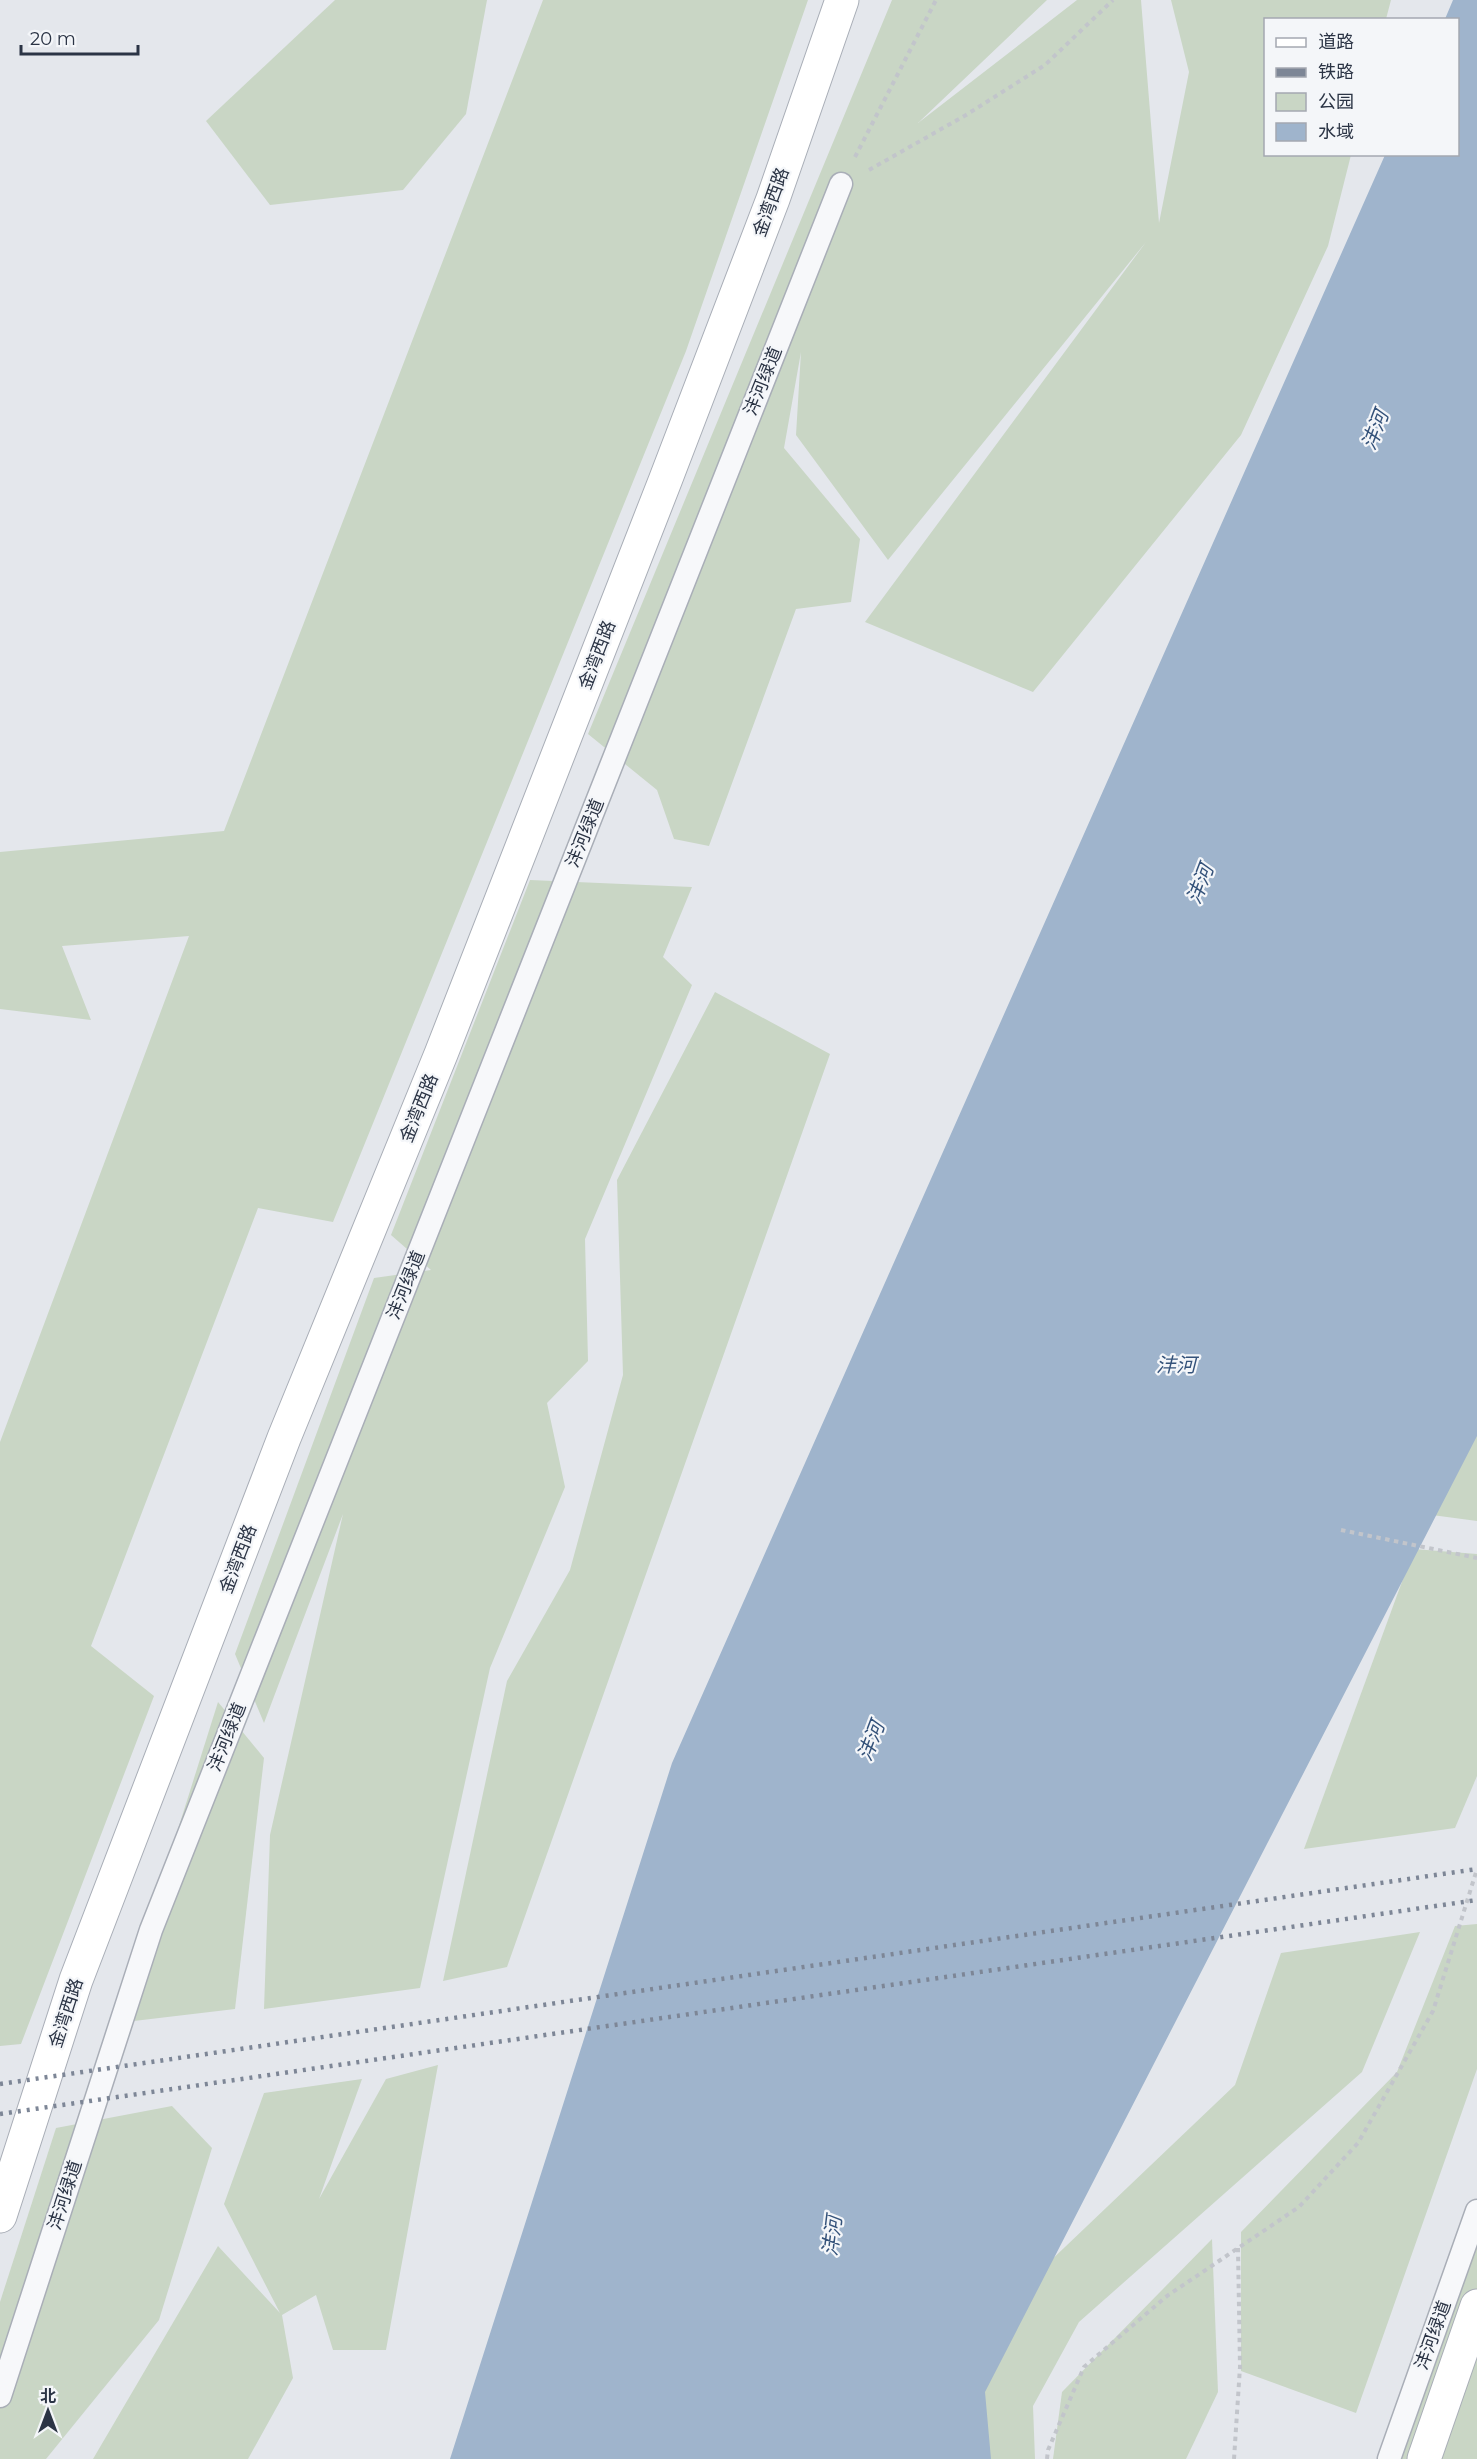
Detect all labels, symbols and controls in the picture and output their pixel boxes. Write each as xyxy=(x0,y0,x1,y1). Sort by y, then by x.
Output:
scale bar xyxy=(21,18,138,56)
legend xyxy=(1264,18,1459,156)
text: 20 m xyxy=(30,28,76,50)
text: 道路 xyxy=(1318,31,1354,53)
text: 铁路 xyxy=(1318,61,1354,83)
text: 公园 xyxy=(1318,91,1354,113)
text: 水域 xyxy=(1318,121,1354,143)
street label: 金湾西路 xyxy=(748,164,794,240)
street label: 沣河绿道 xyxy=(739,344,787,418)
water label: 沣河 xyxy=(1357,403,1395,453)
street label: 金湾西路 xyxy=(574,617,620,693)
street label: 沣河绿道 xyxy=(561,796,609,870)
water label: 沣河 xyxy=(1182,857,1220,907)
street label: 金湾西路 xyxy=(395,1071,443,1145)
street label: 沣河绿道 xyxy=(382,1248,430,1322)
water label: 沣河 xyxy=(1156,1353,1200,1377)
street label: 金湾西路 xyxy=(215,1521,261,1597)
street label: 沣河绿道 xyxy=(203,1700,251,1774)
water label: 沣河 xyxy=(853,1714,891,1764)
street label: 金湾西路 xyxy=(44,1975,88,2051)
street label: 沣河绿道 xyxy=(43,2157,87,2233)
water label: 沣河 xyxy=(818,2211,847,2257)
street label: 沣河绿道 xyxy=(1410,2297,1456,2373)
north arrow xyxy=(18,2381,78,2441)
text: 北 xyxy=(40,2387,56,2406)

